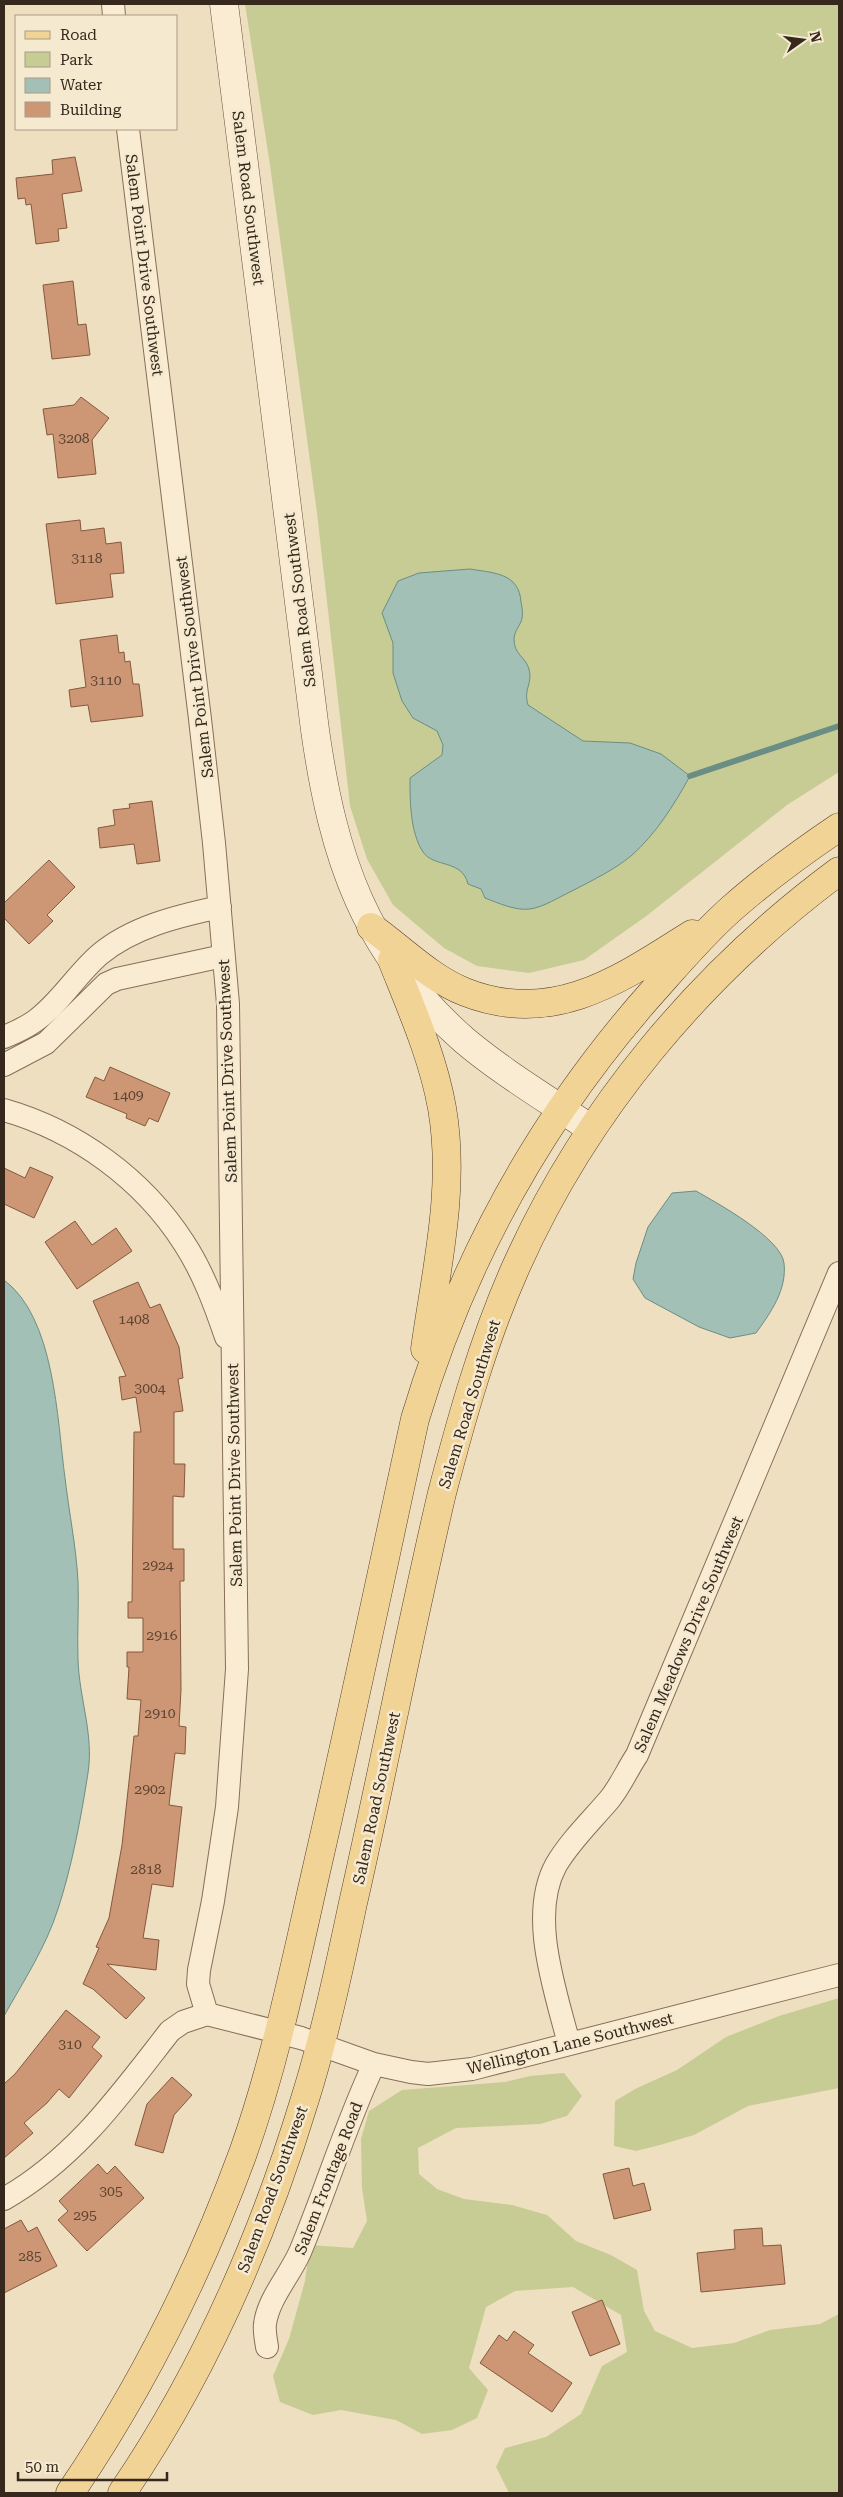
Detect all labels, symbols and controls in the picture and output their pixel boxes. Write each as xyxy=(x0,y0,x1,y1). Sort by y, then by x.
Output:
legend xyxy=(15,15,178,130)
north arrow xyxy=(778,15,828,65)
text: Road xyxy=(60,26,97,44)
text: N xyxy=(807,30,825,44)
text: Park xyxy=(60,51,94,69)
text: Water xyxy=(60,76,102,94)
text: Building xyxy=(60,101,122,119)
street label: Salem Road Southwest xyxy=(228,110,269,287)
street label: Salem Point Drive Southwest xyxy=(121,153,168,377)
house number: 3208 xyxy=(58,430,90,446)
street label: Salem Road Southwest xyxy=(279,511,320,688)
house number: 3118 xyxy=(71,550,103,566)
street label: Salem Point Drive Southwest xyxy=(171,555,218,779)
house number: 3110 xyxy=(90,672,122,688)
street label: Salem Point Drive Southwest xyxy=(214,959,241,1183)
house number: 1409 xyxy=(112,1087,144,1103)
house number: 1408 xyxy=(118,1311,150,1327)
street label: Salem Road Southwest xyxy=(435,1317,504,1491)
street label: Salem Point Drive Southwest xyxy=(223,1363,246,1587)
house number: 3004 xyxy=(134,1380,166,1396)
street label: Salem Meadows Drive Southwest xyxy=(630,1513,747,1755)
house number: 2924 xyxy=(142,1557,174,1573)
house number: 2916 xyxy=(146,1627,178,1643)
house number: 2910 xyxy=(144,1705,176,1721)
street label: Salem Road Southwest xyxy=(349,1710,404,1886)
house number: 2902 xyxy=(134,1781,166,1797)
house number: 2818 xyxy=(130,1861,162,1877)
street label: Wellington Lane Southwest xyxy=(465,2009,675,2078)
house number: 310 xyxy=(58,2036,82,2052)
street label: Salem Frontage Road xyxy=(290,2099,366,2257)
street label: Salem Road Southwest xyxy=(233,2103,311,2275)
house number: 305 xyxy=(99,2183,123,2199)
house number: 295 xyxy=(73,2207,97,2223)
house number: 285 xyxy=(18,2248,42,2264)
scale bar xyxy=(18,2450,166,2482)
text: 50 m xyxy=(25,2458,60,2476)

